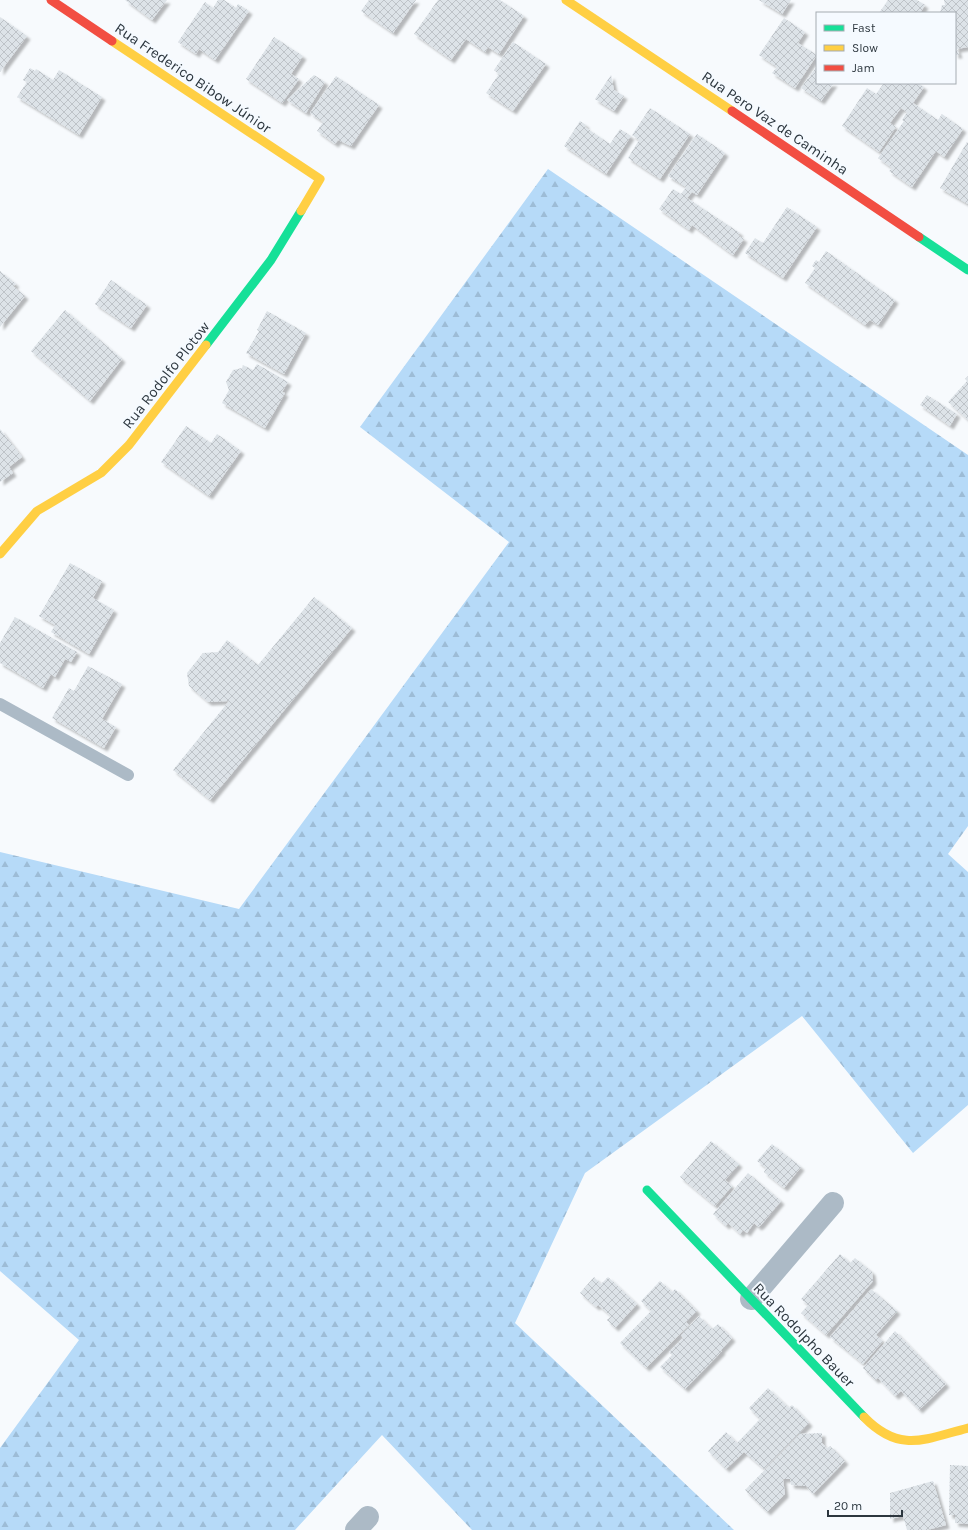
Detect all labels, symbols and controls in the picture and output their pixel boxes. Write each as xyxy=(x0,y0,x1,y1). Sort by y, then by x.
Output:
legend xyxy=(816,12,956,84)
street label: Rua Frederico Bibow Júnior xyxy=(111,19,275,137)
text: Fast xyxy=(852,21,876,35)
text: Slow xyxy=(852,41,878,55)
text: Jam xyxy=(852,61,875,75)
street label: Rua Pero Vaz de Caminha xyxy=(698,67,852,179)
street label: Rua Rodolfo Plotow xyxy=(119,318,214,432)
street label: Rua Rodolpho Bauer xyxy=(750,1279,859,1391)
scale bar xyxy=(828,1492,902,1518)
text: 20 m xyxy=(834,1499,862,1513)

